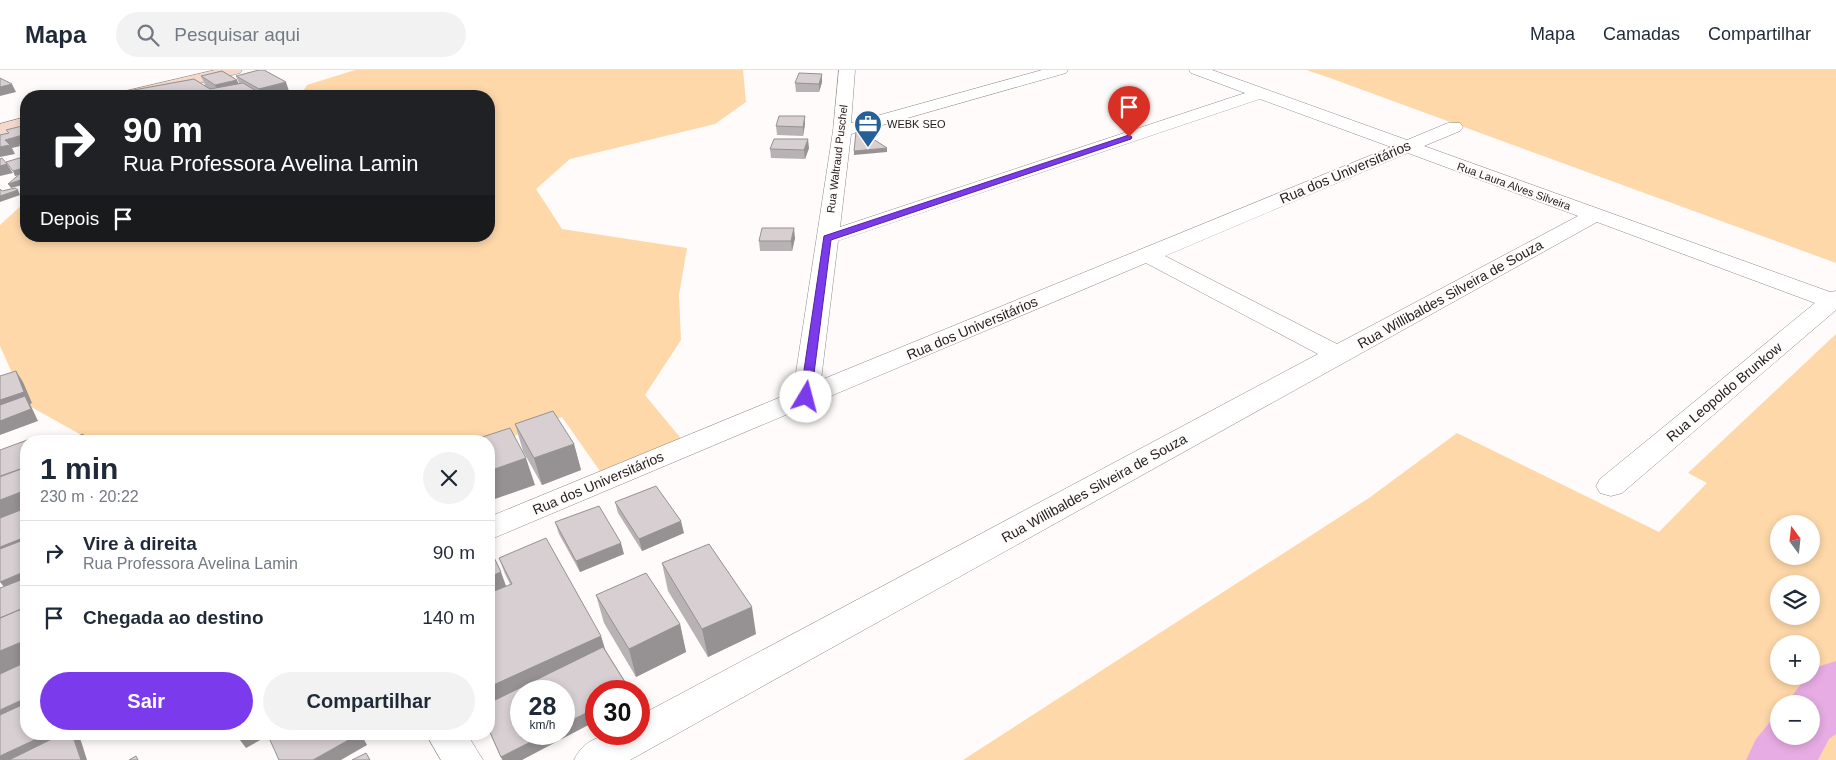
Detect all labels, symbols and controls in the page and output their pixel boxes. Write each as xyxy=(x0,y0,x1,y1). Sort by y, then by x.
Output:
search box xyxy=(116,12,466,57)
text: Mapa xyxy=(25,21,86,48)
icon: search xyxy=(134,21,162,49)
text: Pesquisar aqui xyxy=(174,24,300,45)
text: Mapa xyxy=(1530,24,1575,44)
text: Camadas xyxy=(1603,24,1680,44)
text: Compartilhar xyxy=(1708,24,1811,44)
pin xyxy=(1108,86,1150,137)
icon: arrive xyxy=(1115,93,1143,121)
street label: Rua Waltraud Puschel xyxy=(824,104,850,214)
office icon: WEBK SEO xyxy=(853,109,883,148)
icon: right xyxy=(40,110,105,175)
text: 90 m xyxy=(123,110,203,149)
place label: WEBK SEO xyxy=(887,118,946,130)
street label: Rua dos Universitários xyxy=(1277,137,1413,207)
text: Rua Professora Avelina Lamin xyxy=(123,151,419,176)
street label: Rua Laura Alves Silveira xyxy=(1456,160,1573,212)
icon: arrive xyxy=(109,205,137,233)
text: Depois xyxy=(40,208,99,229)
street label: Rua Willibaldes Silveira de Souza xyxy=(1355,236,1546,352)
street label: Rua dos Universitários xyxy=(904,293,1040,363)
street label: Rua Leopoldo Brunkow xyxy=(1663,339,1786,445)
position arrow xyxy=(779,370,831,422)
street label: Rua Willibaldes Silveira de Souza xyxy=(999,430,1190,546)
street label: Rua dos Universitários xyxy=(530,448,666,518)
text: 1 min xyxy=(40,452,118,485)
button: close xyxy=(423,452,475,504)
text: 230 m · 20:22 xyxy=(40,488,139,505)
north arrow xyxy=(1770,515,1820,565)
map controls xyxy=(1770,515,1820,745)
text: Vire à direita xyxy=(83,533,197,554)
icon: right xyxy=(40,539,68,567)
text: 90 m xyxy=(433,542,475,563)
text: Rua Professora Avelina Lamin xyxy=(83,555,298,572)
button: layers xyxy=(1770,575,1820,625)
icon: arrive xyxy=(40,604,68,632)
text: Chegada ao destino xyxy=(83,607,264,628)
text: 140 m xyxy=(422,607,475,628)
button: + xyxy=(1770,635,1820,685)
button: Sair xyxy=(40,672,253,730)
button: Compartilhar xyxy=(263,672,475,730)
speed limit sign: 30 xyxy=(585,680,650,745)
text: 28 xyxy=(529,692,556,720)
button: − xyxy=(1770,695,1820,745)
text: km/h xyxy=(529,718,556,732)

